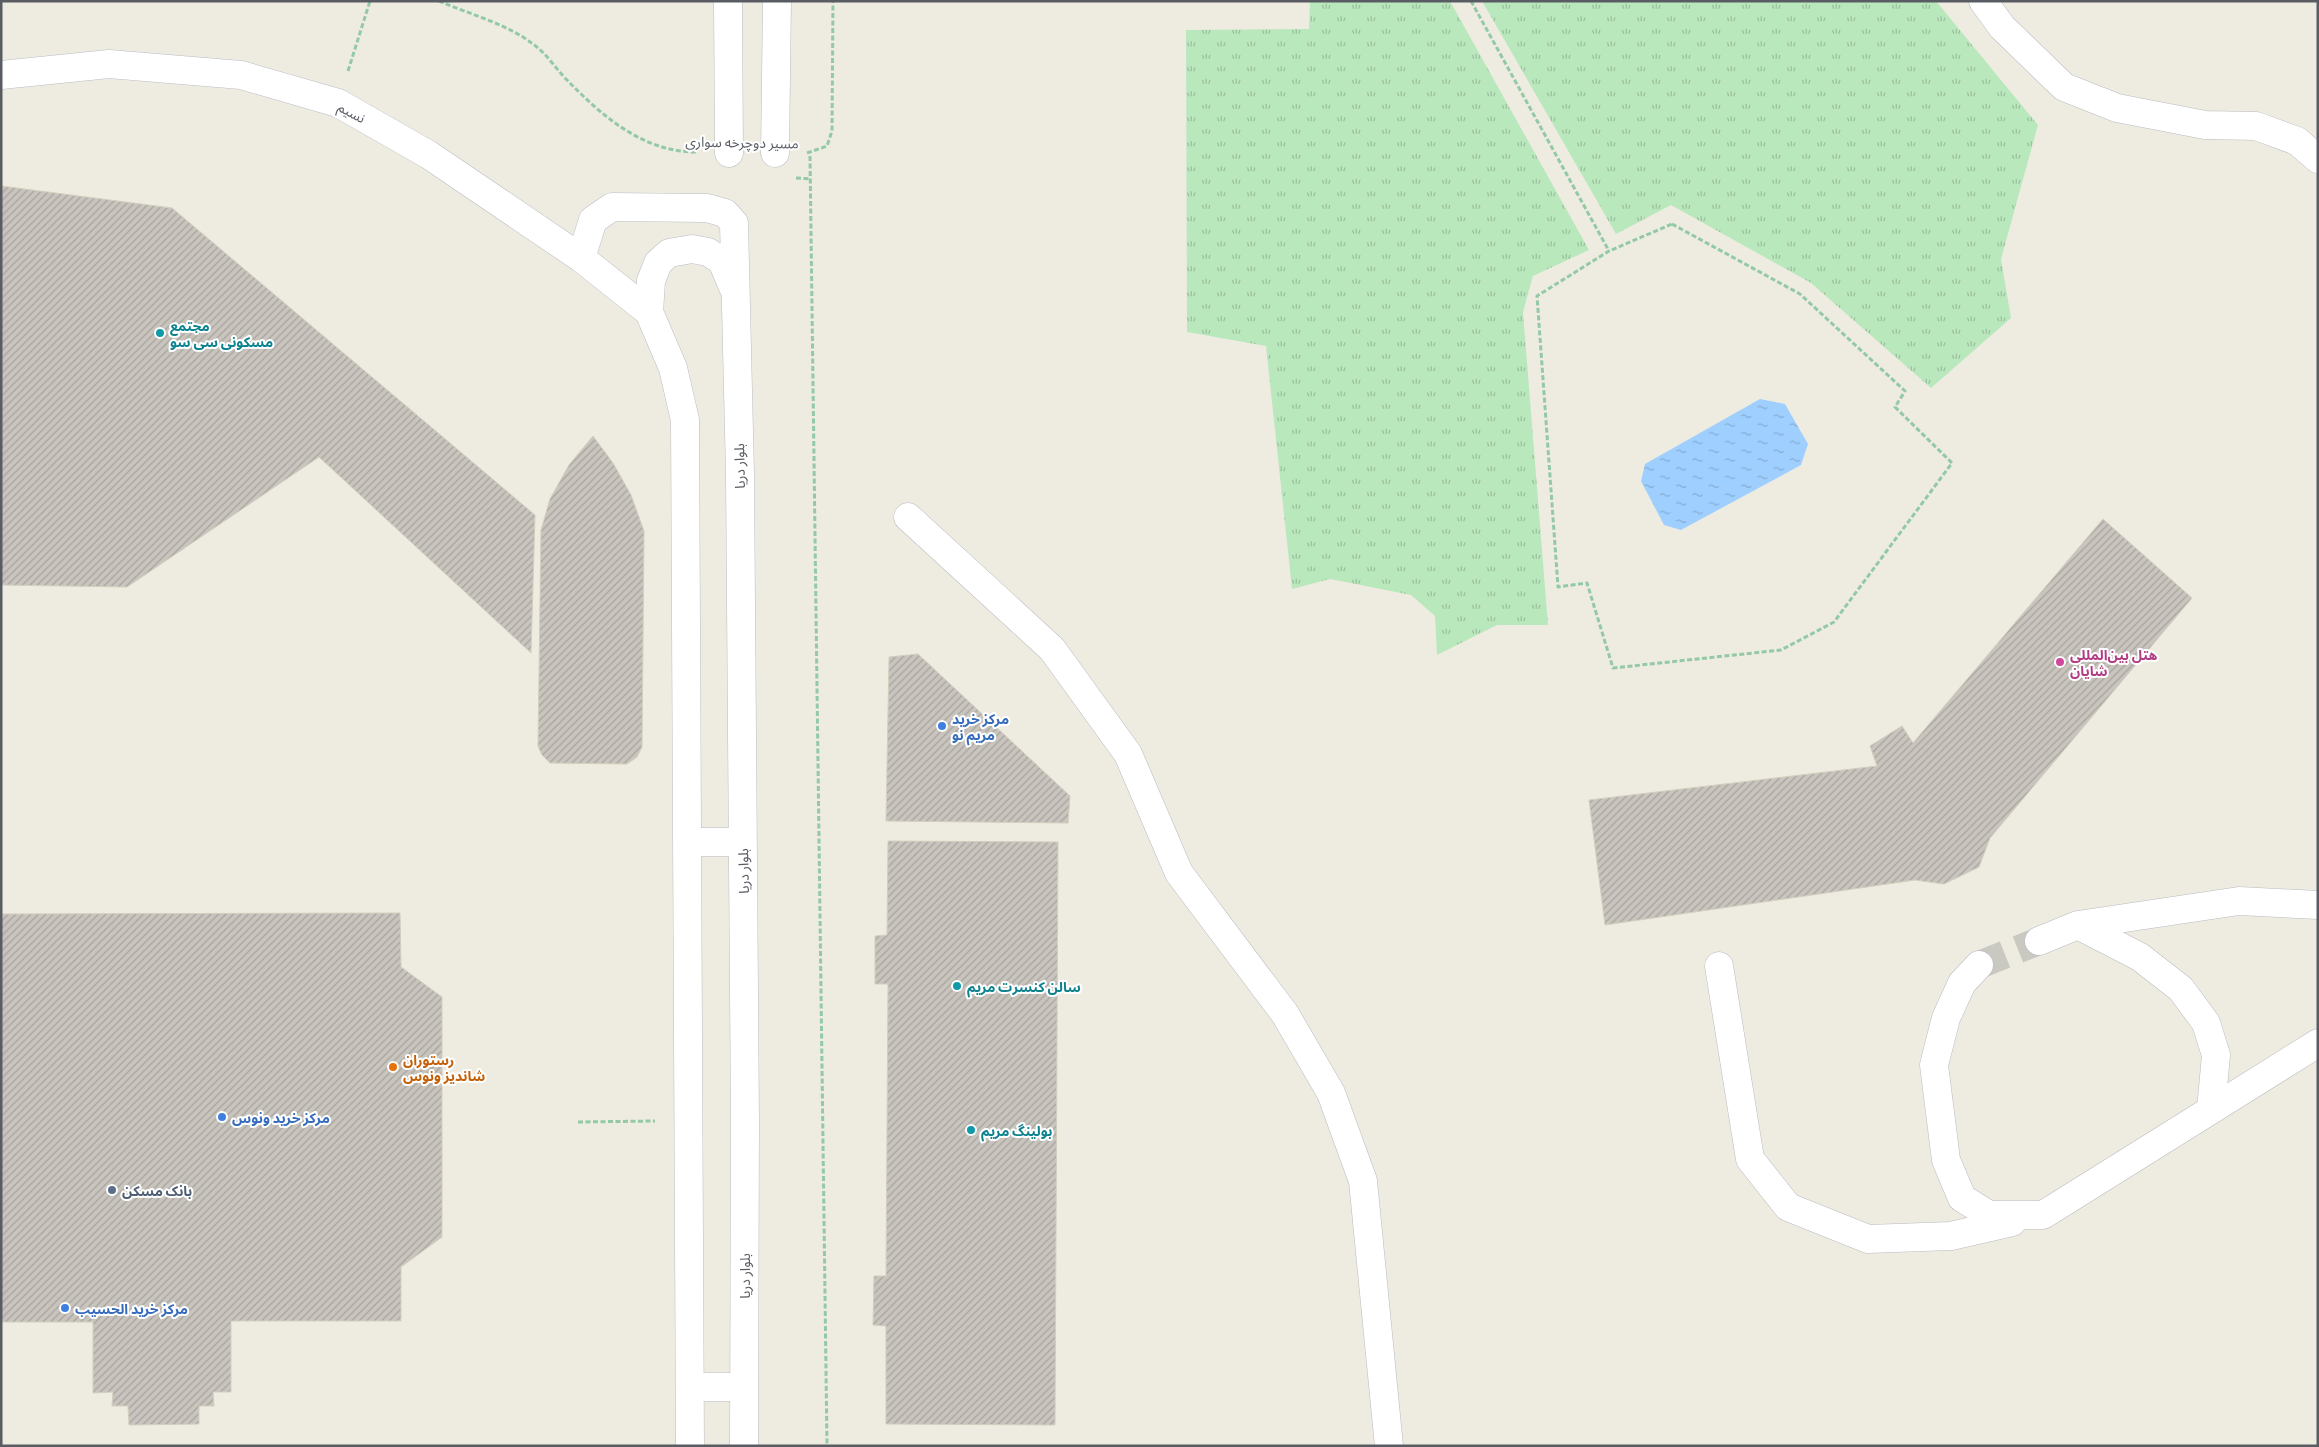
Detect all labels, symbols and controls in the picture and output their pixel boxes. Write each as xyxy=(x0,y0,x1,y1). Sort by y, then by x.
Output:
street label: نسیم xyxy=(334,97,369,129)
street label: مسیر دوچرخه سواری xyxy=(685,132,799,154)
place label: مجتمع مسکونی سی سو xyxy=(170,316,273,351)
marker: مجتمع مسکونی سی سو xyxy=(154,327,166,339)
street label: بلوار دریا xyxy=(729,443,749,489)
place label: هتل بین‌المللی شایان xyxy=(2070,645,2158,680)
marker: هتل بین‌المللی شایان xyxy=(2054,656,2066,668)
place label: مرکز خرید مریم نو xyxy=(952,709,1009,746)
marker: مرکز خرید مریم نو xyxy=(936,720,948,732)
street label: بلوار دریا xyxy=(733,848,753,894)
place label: سالن کنسرت مریم xyxy=(967,977,1081,998)
marker: سالن کنسرت مریم xyxy=(951,980,963,992)
place label: رستوران شاندیز ونوس xyxy=(403,1050,485,1085)
marker: رستوران شاندیز ونوس xyxy=(387,1061,399,1073)
place label: مرکز خرید ونوس xyxy=(232,1108,330,1127)
marker: مرکز خرید ونوس xyxy=(216,1111,228,1123)
place label: بولینگ مریم xyxy=(981,1121,1052,1142)
marker: بولینگ مریم xyxy=(965,1124,977,1136)
place label: بانک مسکن xyxy=(122,1181,192,1200)
marker: بانک مسکن xyxy=(106,1184,118,1196)
street label: بلوار دریا xyxy=(735,1253,754,1299)
place label: مرکز خرید الحسیب xyxy=(75,1299,188,1318)
marker: مرکز خرید الحسیب xyxy=(59,1302,71,1314)

